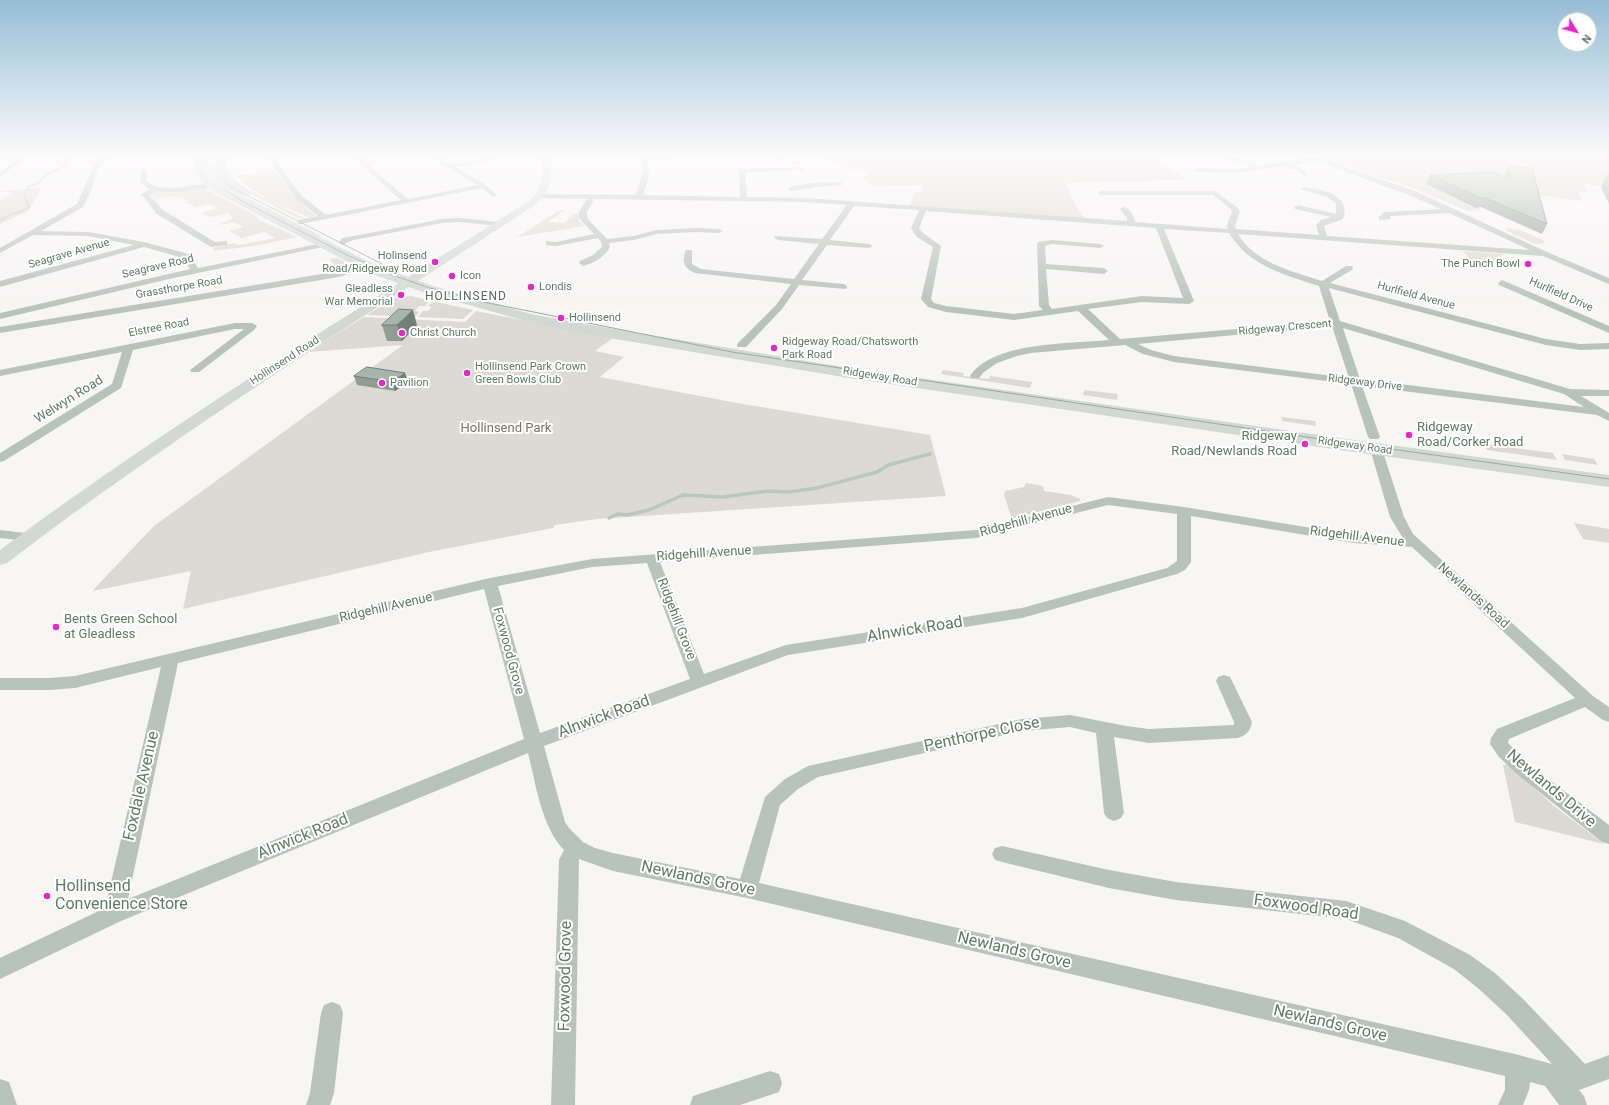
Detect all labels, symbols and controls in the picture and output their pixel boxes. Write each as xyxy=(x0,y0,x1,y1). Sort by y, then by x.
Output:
north arrow xyxy=(1557,12,1597,52)
text: N xyxy=(1579,32,1594,46)
street label: Seagrave Avenue xyxy=(27,236,111,272)
place label: Holinsend Road/Ridgeway Road xyxy=(322,249,427,275)
street label: Seagrave Road xyxy=(121,252,195,282)
marker: Holinsend Road/Ridgeway Road xyxy=(430,257,440,267)
place label: The Punch Bowl xyxy=(1441,257,1520,271)
marker: The Punch Bowl xyxy=(1523,259,1533,269)
place label: Icon xyxy=(460,269,481,283)
marker: Icon xyxy=(447,271,457,281)
street label: Grassthorpe Road xyxy=(135,274,223,302)
street label: Hurlfield Drive xyxy=(1527,275,1595,315)
street label: Hurlfield Avenue xyxy=(1376,279,1456,313)
place label: Londis xyxy=(539,280,572,294)
place label: Gleadless War Memorial xyxy=(325,282,393,308)
marker: Londis xyxy=(526,282,536,292)
marker: Gleadless War Memorial xyxy=(396,290,406,300)
district label: HOLLINSEND xyxy=(425,290,507,304)
place label: Hollinsend xyxy=(569,311,621,325)
marker: Hollinsend xyxy=(556,313,566,323)
street label: Elstree Road xyxy=(128,316,190,340)
street label: Ridgeway Crescent xyxy=(1238,317,1332,339)
place label: Christ Church xyxy=(410,326,476,340)
marker: Christ Church xyxy=(397,328,407,338)
street label: Hollinsend Road xyxy=(248,334,322,388)
place label: Ridgeway Road/Chatsworth Park Road xyxy=(782,335,918,361)
marker: Ridgeway Road/Chatsworth Park Road xyxy=(769,343,779,353)
place label: Hollinsend Park Crown Green Bowls Club xyxy=(475,360,586,386)
street label: Ridgeway Road xyxy=(842,365,918,389)
marker: Hollinsend Park Crown Green Bowls Club xyxy=(462,368,472,378)
street label: Ridgeway Drive xyxy=(1327,372,1403,394)
street label: Welwyn Road xyxy=(32,373,106,427)
place label: Pavilion xyxy=(390,376,428,390)
marker: Pavilion xyxy=(377,378,387,388)
place label: Ridgeway Road/Corker Road xyxy=(1417,420,1523,451)
park label: Hollinsend Park xyxy=(461,421,551,437)
place label: Ridgeway Road/Newlands Road xyxy=(1171,429,1297,460)
marker: Ridgeway Road/Corker Road xyxy=(1404,430,1414,440)
street label: Ridgeway Road xyxy=(1317,434,1393,458)
marker: Ridgeway Road/Newlands Road xyxy=(1300,439,1310,449)
street label: Ridgehill Avenue xyxy=(978,501,1074,541)
street label: Ridgehill Avenue xyxy=(1309,523,1405,551)
street label: Ridgehill Avenue xyxy=(656,543,752,565)
street label: Newlands Road xyxy=(1434,560,1512,632)
street label: Ridgehill Grove xyxy=(653,576,699,662)
street label: Ridgehill Avenue xyxy=(338,590,434,626)
street label: Foxwood Grove xyxy=(489,606,527,696)
place label: Bents Green School at Gleadless xyxy=(64,612,177,643)
street label: Alnwick Road xyxy=(866,613,964,647)
marker: Bents Green School at Gleadless xyxy=(51,622,61,632)
street label: Alnwick Road xyxy=(555,692,653,742)
street label: Penthorpe Close xyxy=(923,713,1041,757)
street label: Foxdale Avenue xyxy=(120,729,164,843)
street label: Newlands Drive xyxy=(1502,746,1600,832)
street label: Alnwick Road xyxy=(255,810,351,864)
street label: Newlands Grove xyxy=(639,858,757,900)
place label: Hollinsend Convenience Store xyxy=(55,877,188,915)
marker: Hollinsend Convenience Store xyxy=(42,891,52,901)
street label: Foxwood Road xyxy=(1252,891,1360,925)
street label: Foxwood Grove xyxy=(555,921,577,1031)
street label: Newlands Grove xyxy=(955,929,1073,973)
street label: Newlands Grove xyxy=(1271,1002,1389,1046)

